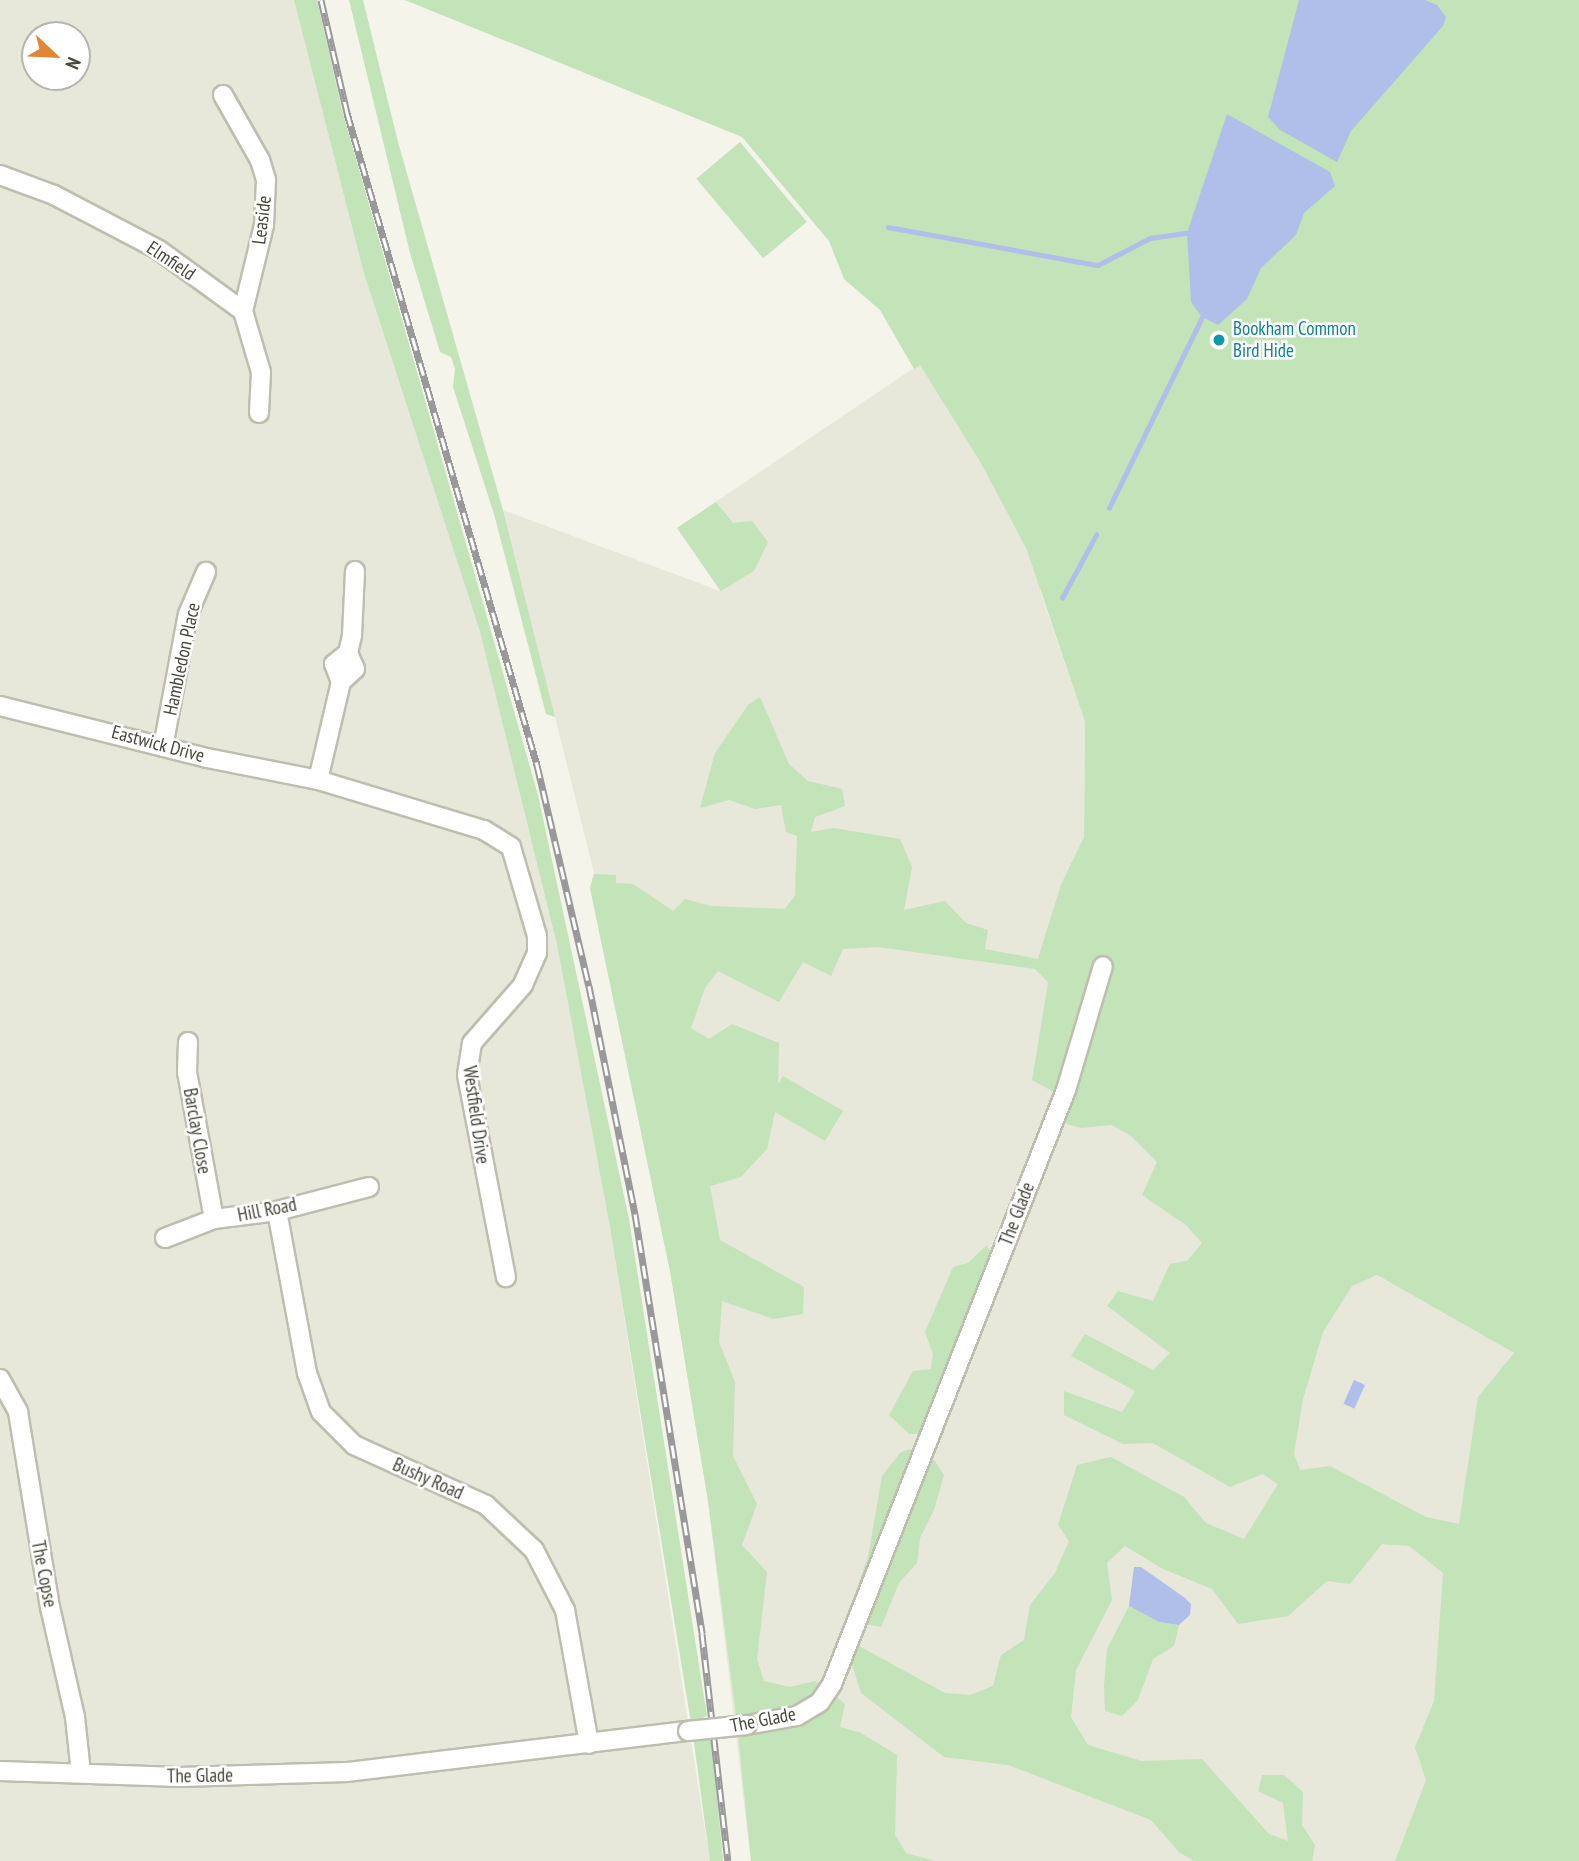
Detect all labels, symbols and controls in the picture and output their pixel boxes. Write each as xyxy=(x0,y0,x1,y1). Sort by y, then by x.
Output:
north arrow xyxy=(21,21,91,91)
text: N xyxy=(60,54,87,73)
street label: Leaside xyxy=(248,194,276,246)
street label: Elmfield xyxy=(142,237,200,285)
place label: Bookham Common Bird Hide xyxy=(1233,318,1356,362)
marker: Bookham Common Bird Hide xyxy=(1211,332,1227,348)
street label: Hambledon Place xyxy=(159,601,205,717)
street label: Eastwick Drive xyxy=(109,721,207,767)
street label: Westfield Drive xyxy=(458,1064,494,1166)
street label: Barclay Close xyxy=(178,1086,216,1176)
street label: The Glade xyxy=(994,1179,1040,1249)
street label: Hill Road xyxy=(236,1193,298,1227)
street label: Bushy Road xyxy=(389,1453,467,1505)
street label: The Copse xyxy=(26,1539,62,1609)
street label: The Glade xyxy=(728,1702,798,1738)
street label: The Glade xyxy=(167,1764,233,1788)

